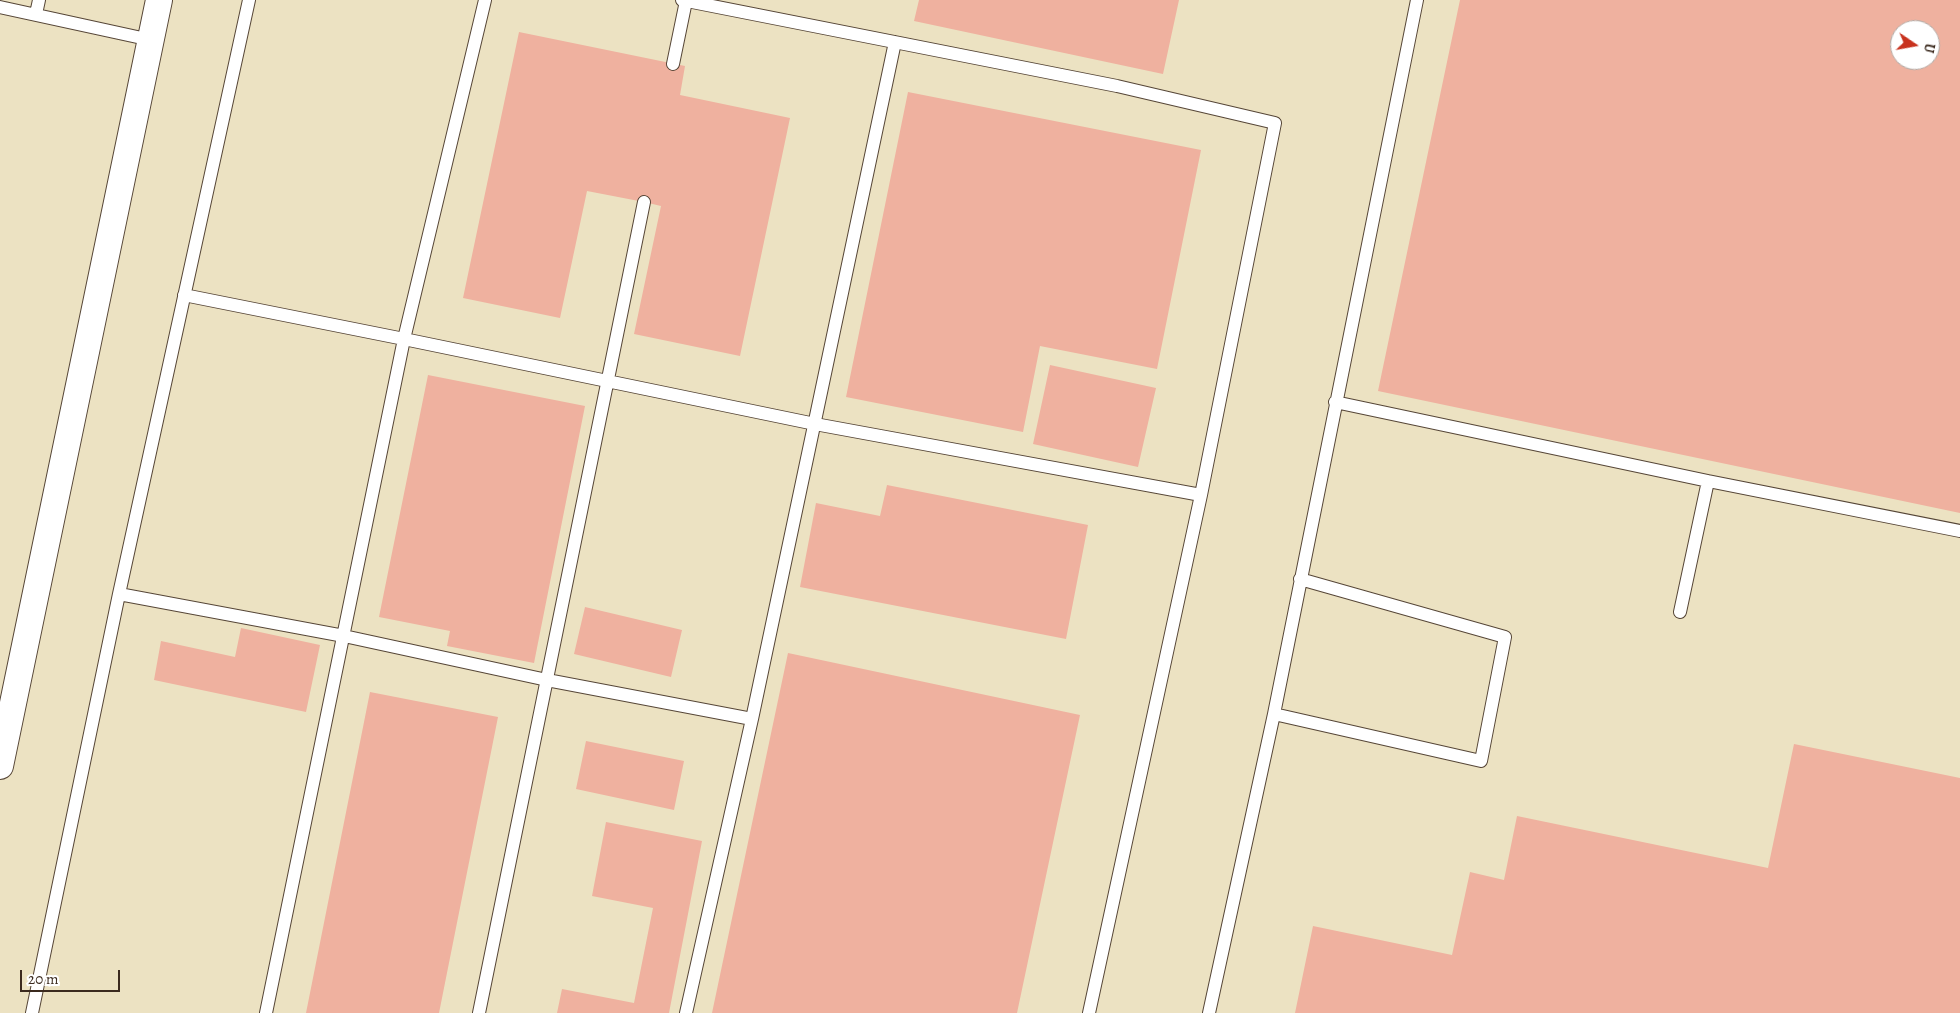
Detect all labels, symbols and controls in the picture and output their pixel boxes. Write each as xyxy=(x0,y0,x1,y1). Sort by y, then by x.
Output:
north arrow xyxy=(1890,20,1940,70)
text: U xyxy=(1919,42,1939,54)
scale bar xyxy=(22,960,122,992)
text: 20 m xyxy=(28,969,59,989)

